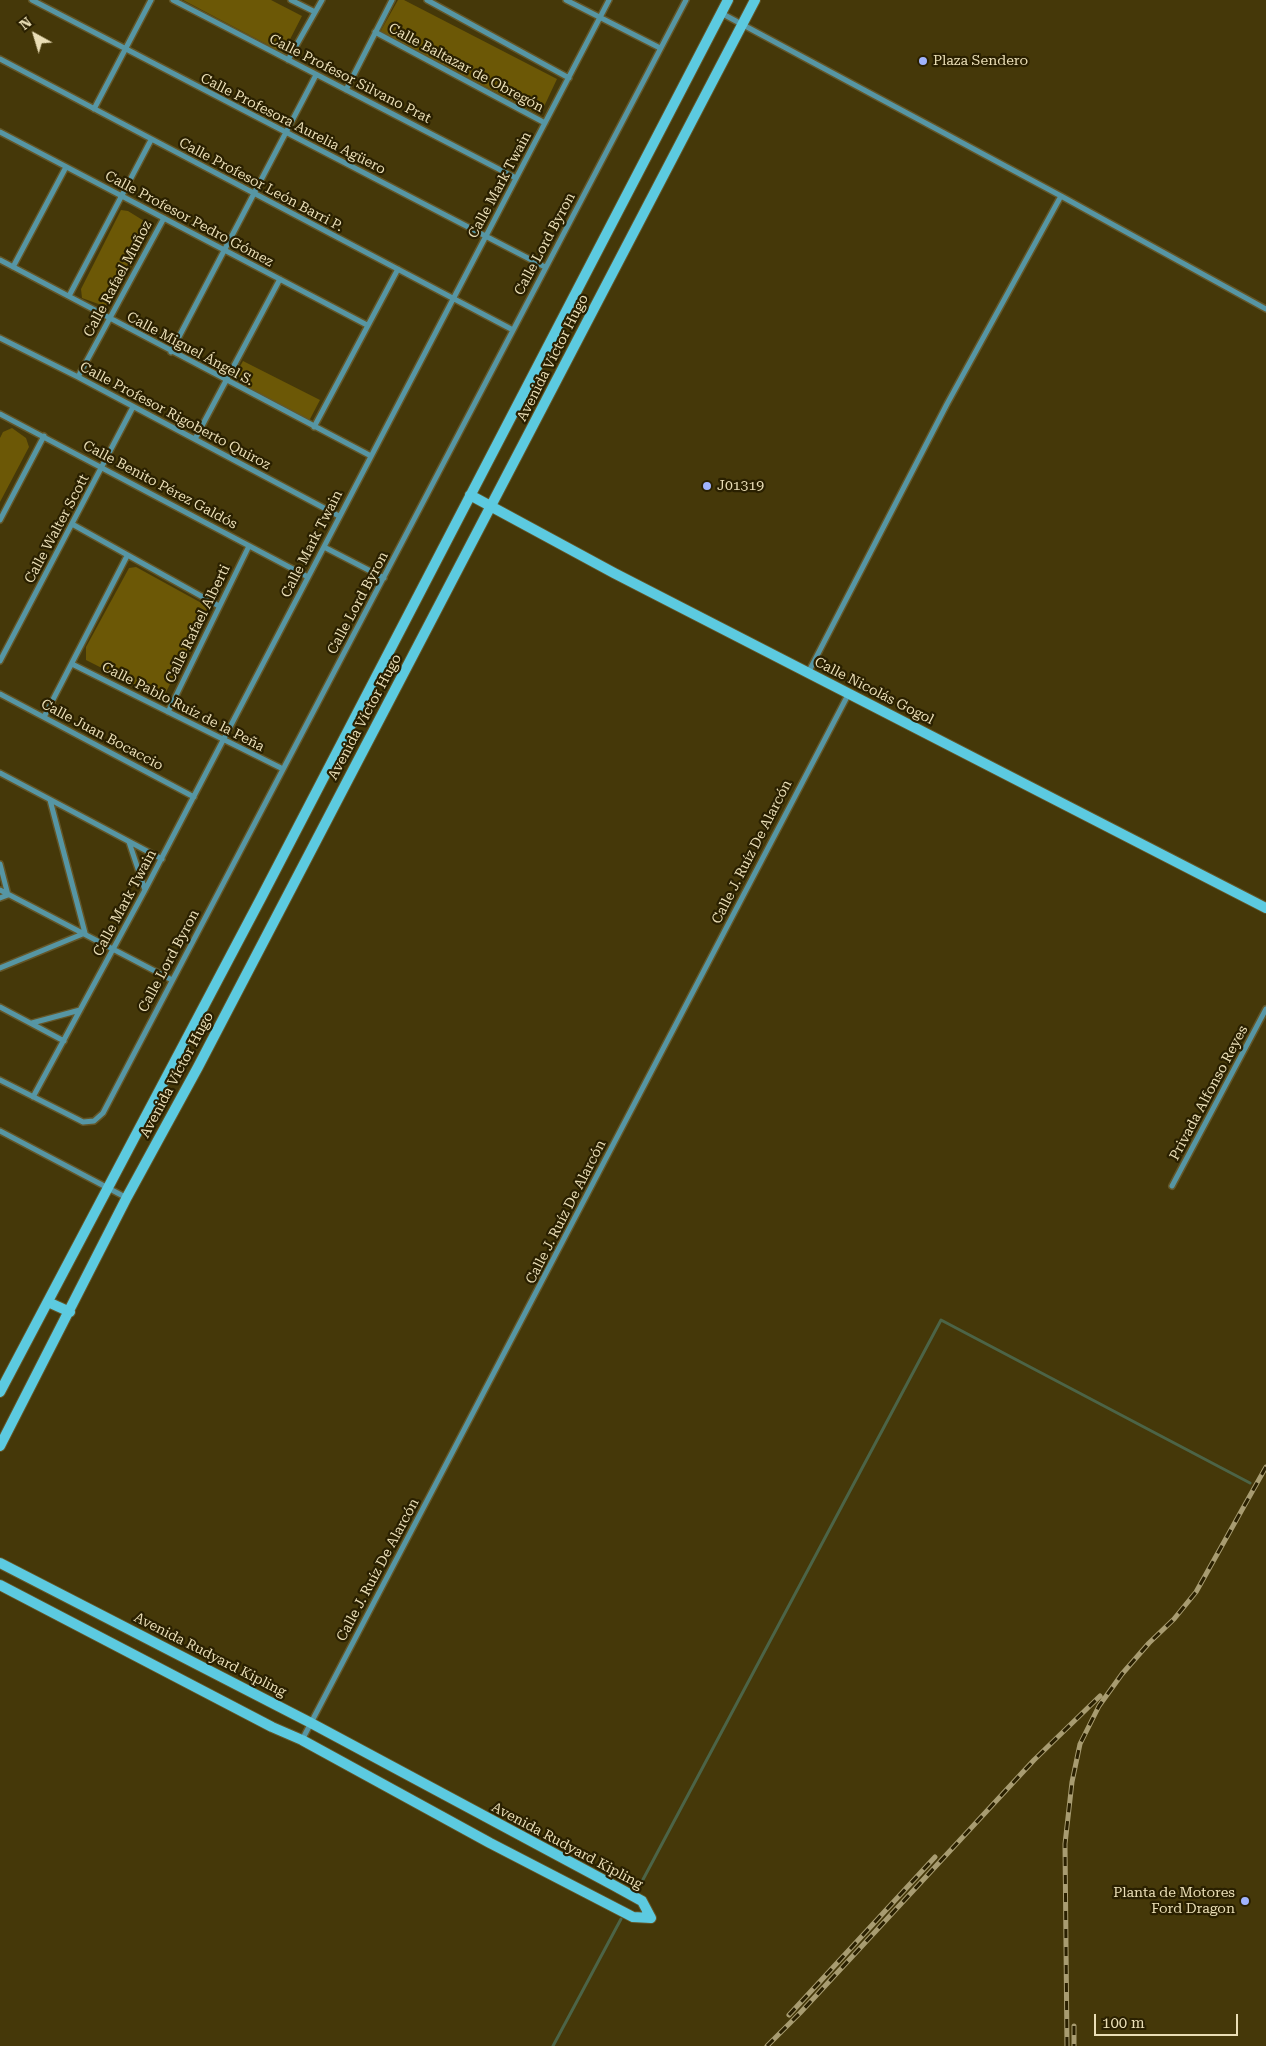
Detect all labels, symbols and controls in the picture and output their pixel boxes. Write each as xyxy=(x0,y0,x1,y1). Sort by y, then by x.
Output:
north arrow xyxy=(10,10,60,60)
text: N xyxy=(16,14,35,33)
street label: Calle Baltazar de Obregón xyxy=(385,20,547,116)
street label: Calle Profesor Silvano Prat xyxy=(266,31,434,127)
place label: Plaza Sendero xyxy=(933,53,1028,69)
marker: Plaza Sendero xyxy=(917,55,929,67)
street label: Calle Profesora Aurelia Agüero xyxy=(198,70,388,178)
street label: Calle Mark Twain xyxy=(465,129,535,241)
street label: Calle Profesor León Barri P. xyxy=(176,134,346,236)
street label: Calle Profesor Pedro Gómez xyxy=(102,167,276,271)
street label: Calle Lord Byron xyxy=(511,190,579,298)
street label: Calle Rafael Muñoz xyxy=(80,218,156,340)
street label: Avenida Víctor Hugo xyxy=(514,292,592,424)
street label: Calle Miguel Ángel S. xyxy=(124,308,256,390)
street label: Calle Profesor Rigoberto Quiroz xyxy=(77,358,273,474)
street label: Calle Benito Pérez Galdós xyxy=(80,437,240,533)
street label: Calle Walter Scott xyxy=(21,472,93,586)
place label: J01319 xyxy=(717,478,764,494)
marker: J01319 xyxy=(701,480,713,492)
street label: Calle Mark Twain xyxy=(278,487,346,601)
street label: Calle Lord Byron xyxy=(324,549,392,657)
street label: Calle Rafael Alberti xyxy=(162,562,234,686)
street label: Avenida Víctor Hugo xyxy=(325,651,405,783)
street label: Calle Nicolás Gogol xyxy=(811,654,937,728)
street label: Calle Pablo Ruíz de la Peña xyxy=(99,659,267,755)
street label: Calle Juan Bocaccio xyxy=(38,696,166,774)
street label: Calle J. Ruíz De Alarcón xyxy=(708,777,796,927)
street label: Calle Mark Twain xyxy=(90,847,160,959)
street label: Calle Lord Byron xyxy=(135,907,203,1015)
street label: Avenida Víctor Hugo xyxy=(137,1009,217,1141)
street label: Privada Alfonso Reyes xyxy=(1166,1023,1252,1163)
street label: Calle J. Ruíz De Alarcón xyxy=(522,1137,610,1287)
street label: Calle J. Ruíz De Alarcón xyxy=(333,1496,423,1644)
street label: Avenida Rudyard Kipling xyxy=(131,1609,289,1701)
street label: Avenida Rudyard Kipling xyxy=(488,1799,646,1893)
place label: Planta de Motores Ford Dragon xyxy=(1113,1885,1235,1918)
marker: Planta de Motores Ford Dragon xyxy=(1239,1895,1251,1907)
scale bar xyxy=(1096,2004,1240,2036)
text: 100 m xyxy=(1102,2014,1145,2032)

